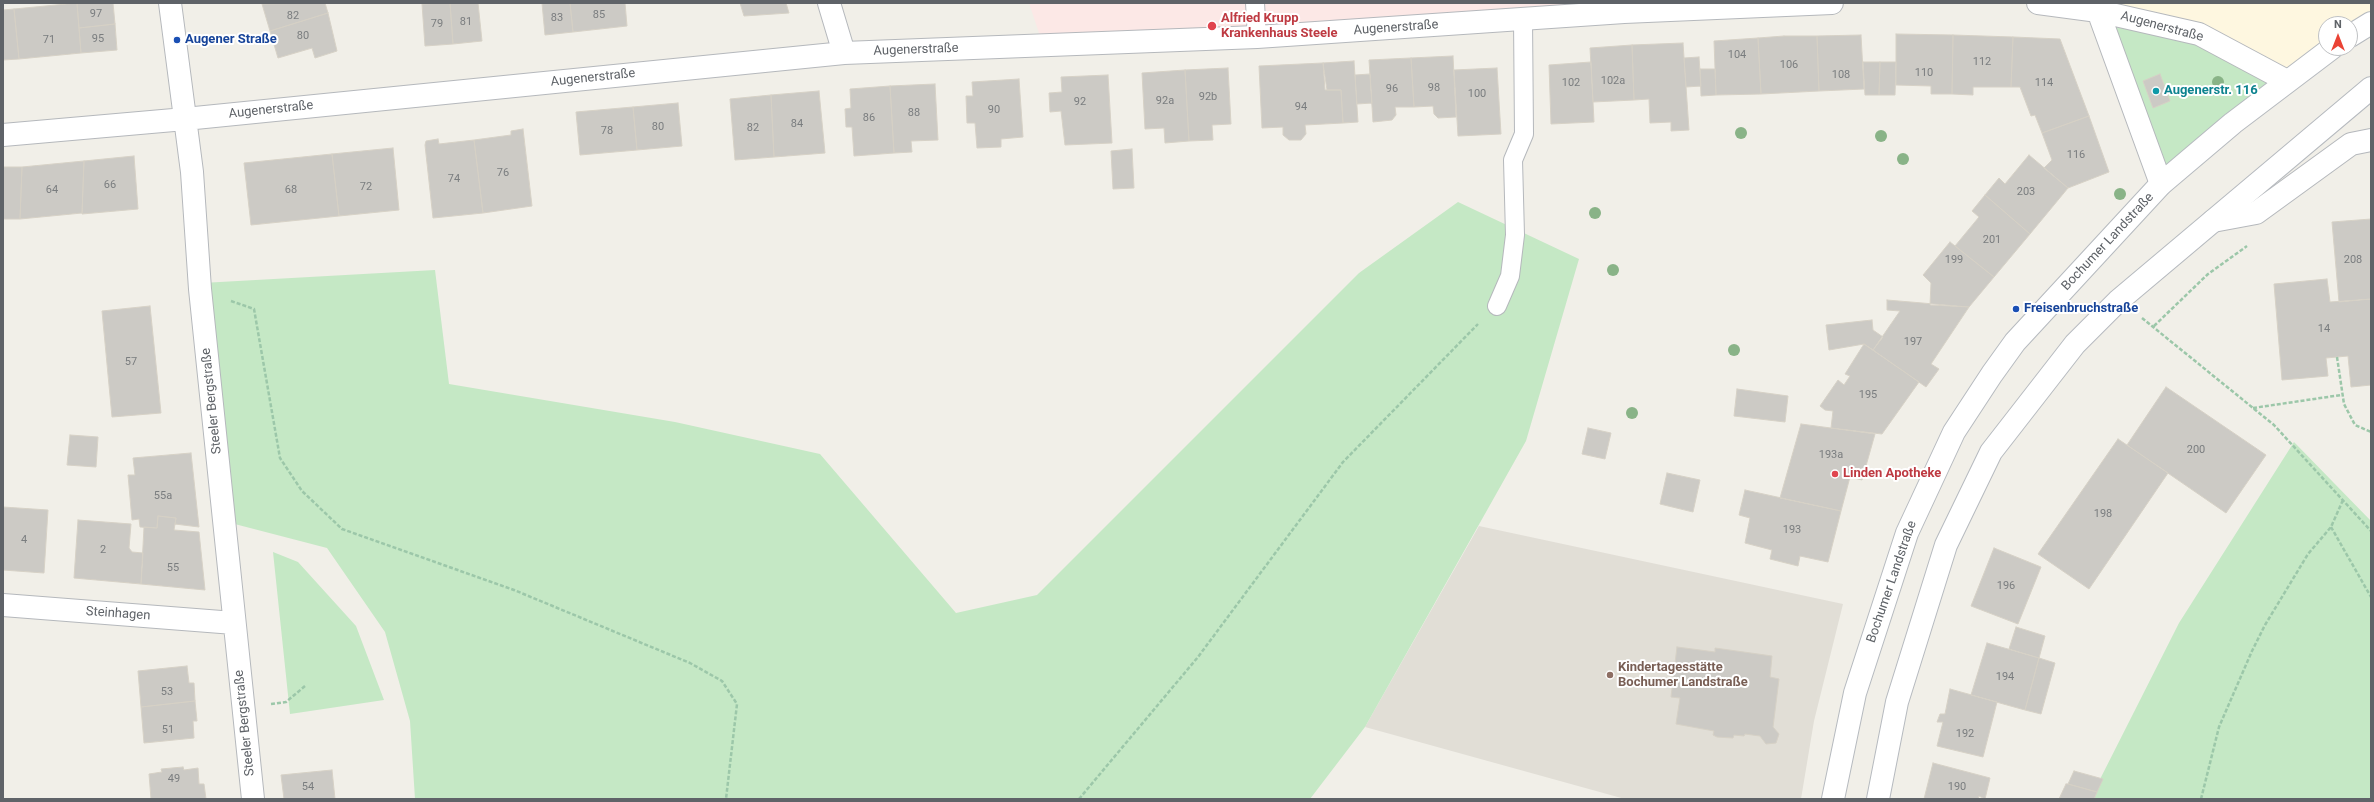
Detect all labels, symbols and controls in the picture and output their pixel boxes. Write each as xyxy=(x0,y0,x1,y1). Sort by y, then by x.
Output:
house number: 97 xyxy=(90,7,102,21)
house number: 85 xyxy=(593,8,605,22)
street label: Augenerstraße xyxy=(2119,8,2205,46)
house number: 82 xyxy=(287,9,299,23)
house number: 83 xyxy=(551,11,563,25)
place label: Alfried Krupp Krankenhaus Steele xyxy=(1221,11,1338,42)
house number: 81 xyxy=(460,15,472,29)
north arrow xyxy=(2318,16,2358,56)
house number: 79 xyxy=(431,17,443,31)
street label: Augenerstraße xyxy=(1353,17,1439,39)
text: N xyxy=(2334,18,2342,31)
marker: Alfried Krupp Krankenhaus Steele xyxy=(1206,20,1218,32)
house number: 80 xyxy=(297,29,309,43)
house number: 95 xyxy=(92,32,104,46)
place label: Augener Straße xyxy=(185,32,277,48)
house number: 71 xyxy=(43,33,55,47)
marker: Augener Straße xyxy=(172,35,182,45)
street label: Augenerstraße xyxy=(873,41,959,59)
house number: 104 xyxy=(1728,48,1746,62)
house number: 112 xyxy=(1973,55,1991,69)
house number: 106 xyxy=(1780,58,1798,72)
street label: Augenerstraße xyxy=(550,66,636,90)
house number: 110 xyxy=(1915,66,1933,80)
house number: 108 xyxy=(1832,68,1850,82)
house number: 102a xyxy=(1601,74,1625,88)
house number: 102 xyxy=(1562,76,1580,90)
house number: 114 xyxy=(2035,76,2053,90)
house number: 98 xyxy=(1428,81,1440,95)
house number: 96 xyxy=(1386,82,1398,96)
place label: Augenerstr. 116 xyxy=(2164,83,2258,99)
marker: Augenerstr. 116 xyxy=(2151,86,2161,96)
house number: 100 xyxy=(1468,87,1486,101)
house number: 92b xyxy=(1199,90,1217,104)
house number: 92a xyxy=(1156,94,1174,108)
house number: 92 xyxy=(1074,95,1086,109)
street label: Augenerstraße xyxy=(228,98,314,122)
house number: 94 xyxy=(1295,100,1307,114)
house number: 90 xyxy=(988,103,1000,117)
house number: 88 xyxy=(908,106,920,120)
house number: 86 xyxy=(863,111,875,125)
house number: 84 xyxy=(791,117,803,131)
house number: 80 xyxy=(652,120,664,134)
house number: 82 xyxy=(747,121,759,135)
house number: 78 xyxy=(601,124,613,138)
house number: 116 xyxy=(2067,148,2085,162)
house number: 76 xyxy=(497,166,509,180)
house number: 74 xyxy=(448,172,460,186)
house number: 66 xyxy=(104,178,116,192)
house number: 72 xyxy=(360,180,372,194)
house number: 64 xyxy=(46,183,58,197)
house number: 68 xyxy=(285,183,297,197)
house number: 203 xyxy=(2017,185,2035,199)
street label: Bochumer Landstraße xyxy=(2059,190,2157,294)
house number: 201 xyxy=(1983,233,2001,247)
house number: 199 xyxy=(1945,253,1963,267)
house number: 208 xyxy=(2344,253,2362,267)
place label: Freisenbruchstraße xyxy=(2024,301,2138,317)
marker: Freisenbruchstraße xyxy=(2011,304,2021,314)
house number: 14 xyxy=(2318,322,2330,336)
house number: 197 xyxy=(1904,335,1922,349)
street label: Steeler Bergstraße xyxy=(199,347,225,455)
house number: 57 xyxy=(125,355,137,369)
house number: 195 xyxy=(1859,388,1877,402)
house number: 200 xyxy=(2187,443,2205,457)
house number: 193a xyxy=(1819,448,1843,462)
place label: Linden Apotheke xyxy=(1843,466,1941,482)
marker: Linden Apotheke xyxy=(1830,469,1840,479)
house number: 55a xyxy=(154,489,172,503)
house number: 198 xyxy=(2094,507,2112,521)
street label: Bochumer Landstraße xyxy=(1864,519,1920,645)
house number: 193 xyxy=(1783,523,1801,537)
house number: 4 xyxy=(21,533,27,547)
house number: 2 xyxy=(100,543,106,557)
house number: 55 xyxy=(167,561,179,575)
house number: 196 xyxy=(1997,579,2015,593)
street label: Steinhagen xyxy=(85,604,151,624)
place label: Kindertagesstätte Bochumer Landstraße xyxy=(1618,660,1748,691)
street label: Steeler Bergstraße xyxy=(232,669,258,777)
marker: Kindertagesstätte Bochumer Landstraße xyxy=(1605,670,1615,680)
house number: 194 xyxy=(1996,670,2014,684)
house number: 53 xyxy=(161,685,173,699)
house number: 51 xyxy=(162,723,174,737)
house number: 192 xyxy=(1956,727,1974,741)
house number: 49 xyxy=(168,772,180,786)
house number: 54 xyxy=(302,780,314,794)
house number: 190 xyxy=(1948,780,1966,794)

